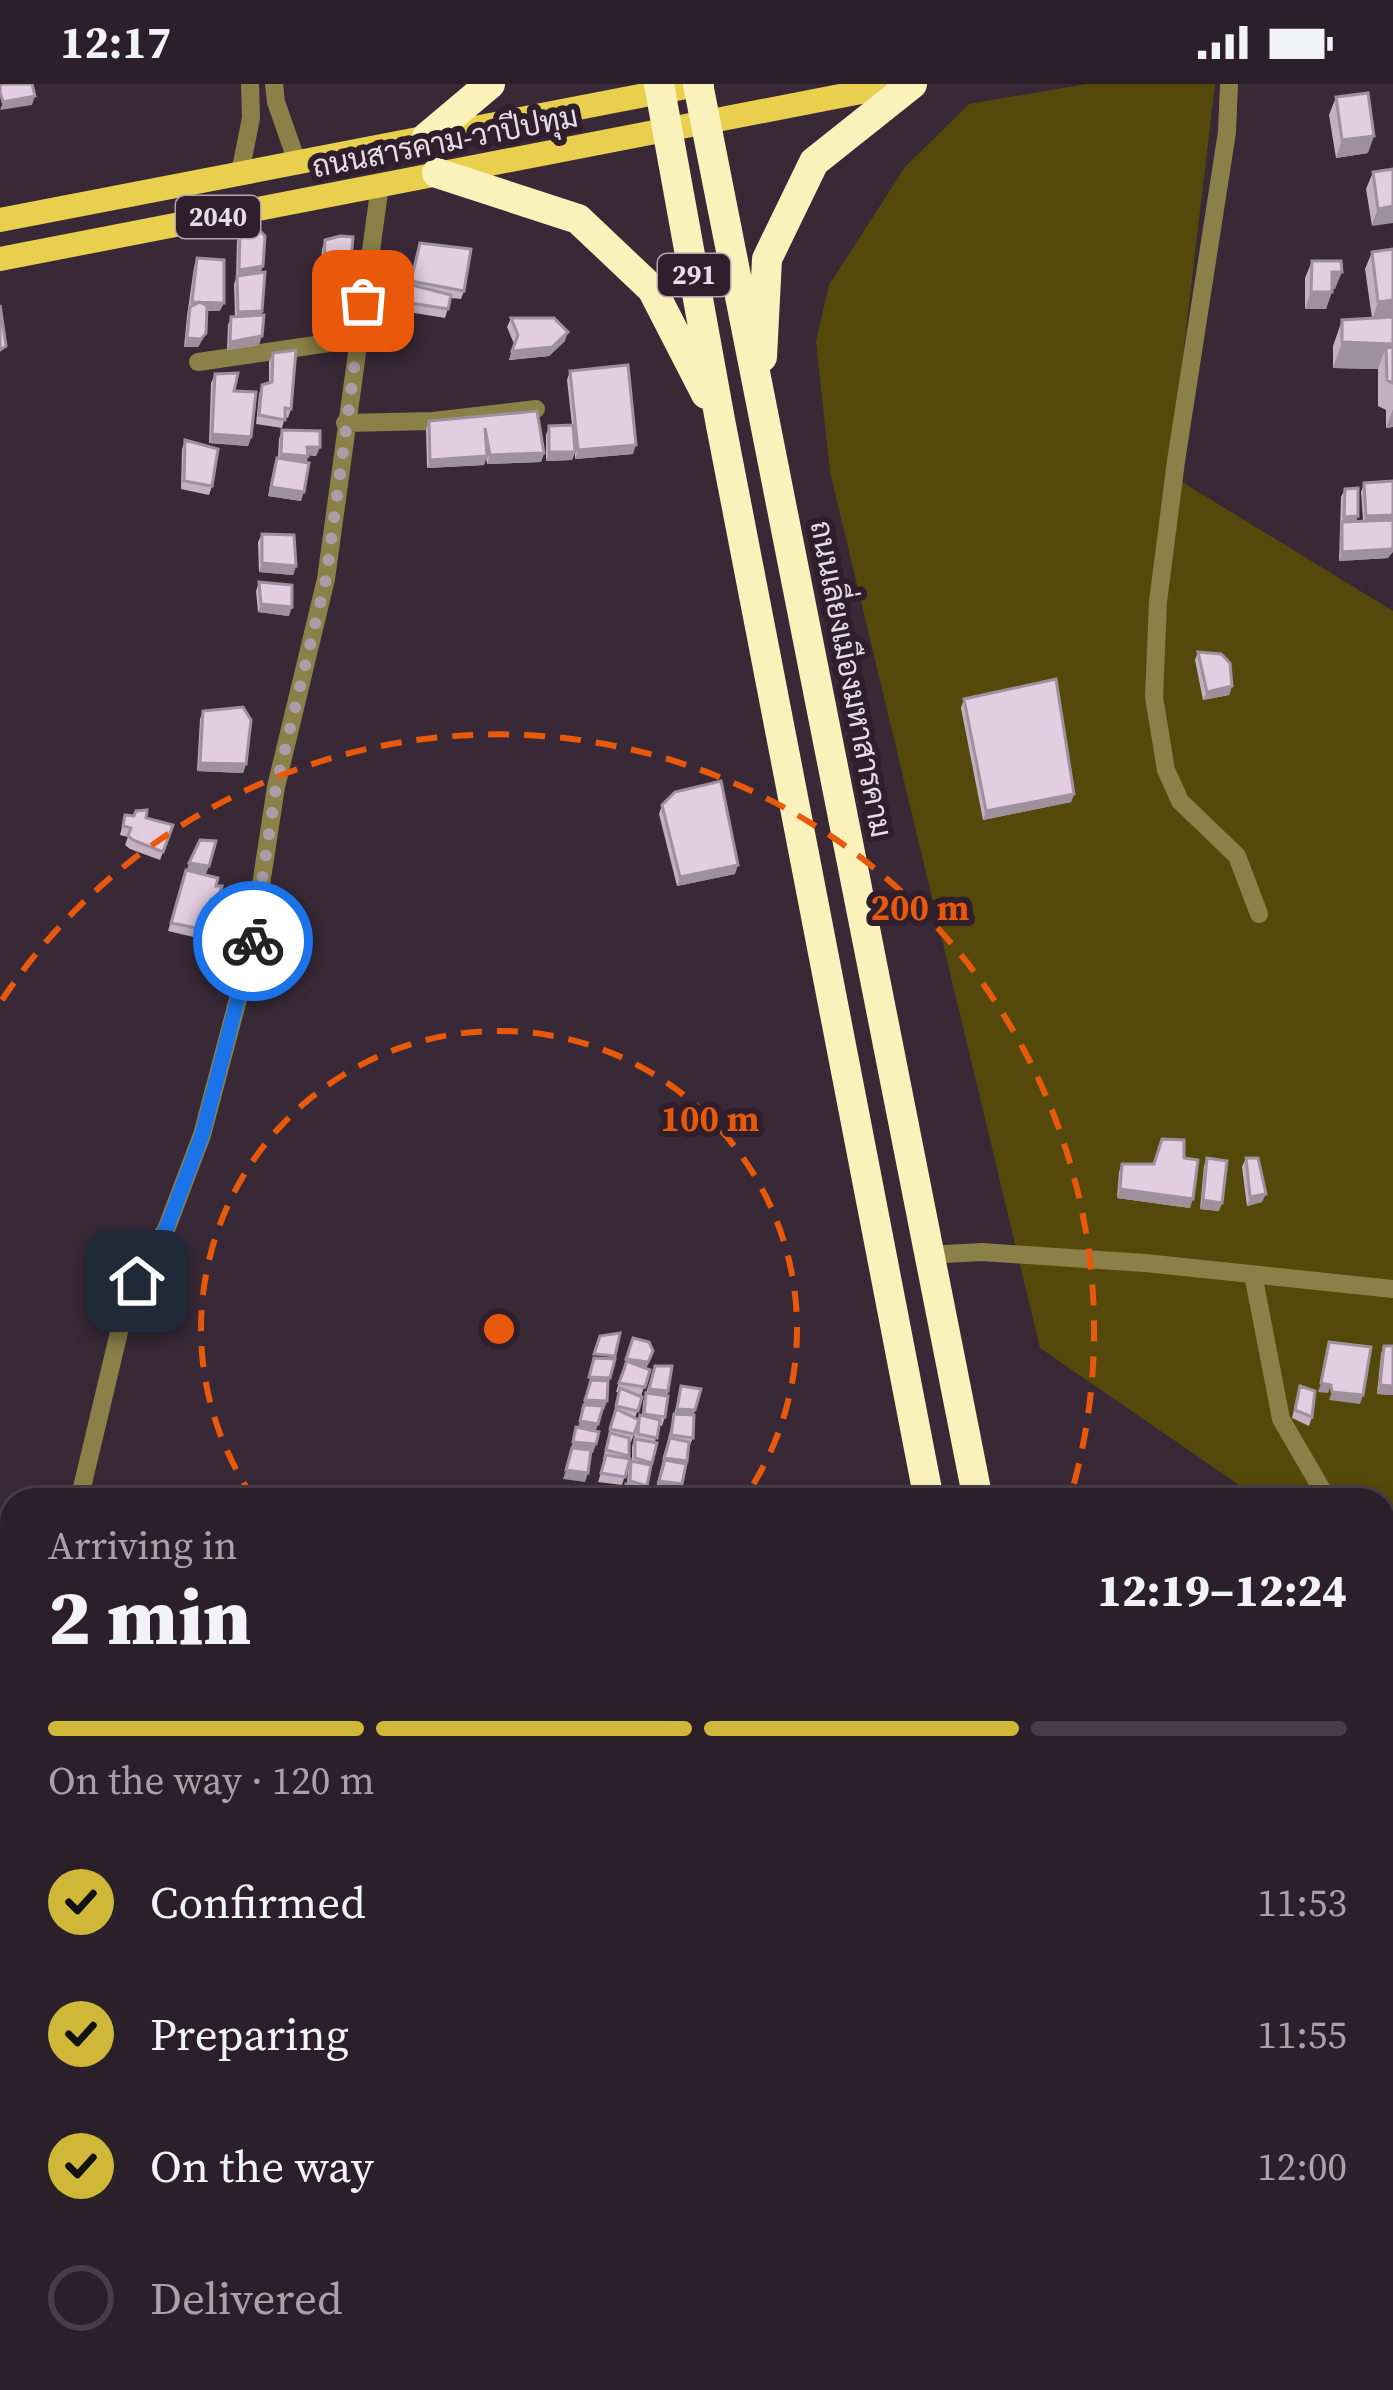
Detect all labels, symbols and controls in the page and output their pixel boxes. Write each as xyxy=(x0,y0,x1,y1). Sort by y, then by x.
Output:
text: 12:17 xyxy=(60,11,171,73)
street label: ถนนสารคาม-วาปีปทุม xyxy=(309,96,581,188)
road number: 2040 xyxy=(176,196,260,238)
pin xyxy=(312,250,414,352)
road number: 291 xyxy=(658,254,730,296)
icon: bag xyxy=(330,268,396,334)
street label: ถนนเลี่ยงเมืองมหาสารคาม xyxy=(801,516,907,841)
courier xyxy=(193,881,313,1001)
text: 200 m xyxy=(871,883,969,932)
icon: bike xyxy=(220,908,286,974)
text: 100 m xyxy=(661,1094,759,1143)
pin xyxy=(86,1230,188,1332)
icon: home xyxy=(104,1248,170,1314)
centre of rings xyxy=(478,1308,520,1350)
text: Arriving in xyxy=(48,1519,237,1572)
text: 12:19–12:24 xyxy=(1097,1559,1347,1621)
text: 2 min xyxy=(48,1563,251,1670)
text: On the way · 120 m xyxy=(48,1754,375,1807)
icon: check xyxy=(48,1869,114,1935)
text: Confirmed xyxy=(150,1871,366,1933)
text: 11:53 xyxy=(1257,1876,1347,1929)
icon: check xyxy=(48,2001,114,2067)
text: Preparing xyxy=(150,2003,349,2065)
text: 11:55 xyxy=(1257,2008,1347,2061)
icon: check xyxy=(48,2133,114,2199)
text: On the way xyxy=(150,2135,374,2197)
text: 12:00 xyxy=(1257,2140,1347,2193)
text: Delivered xyxy=(150,2267,342,2329)

